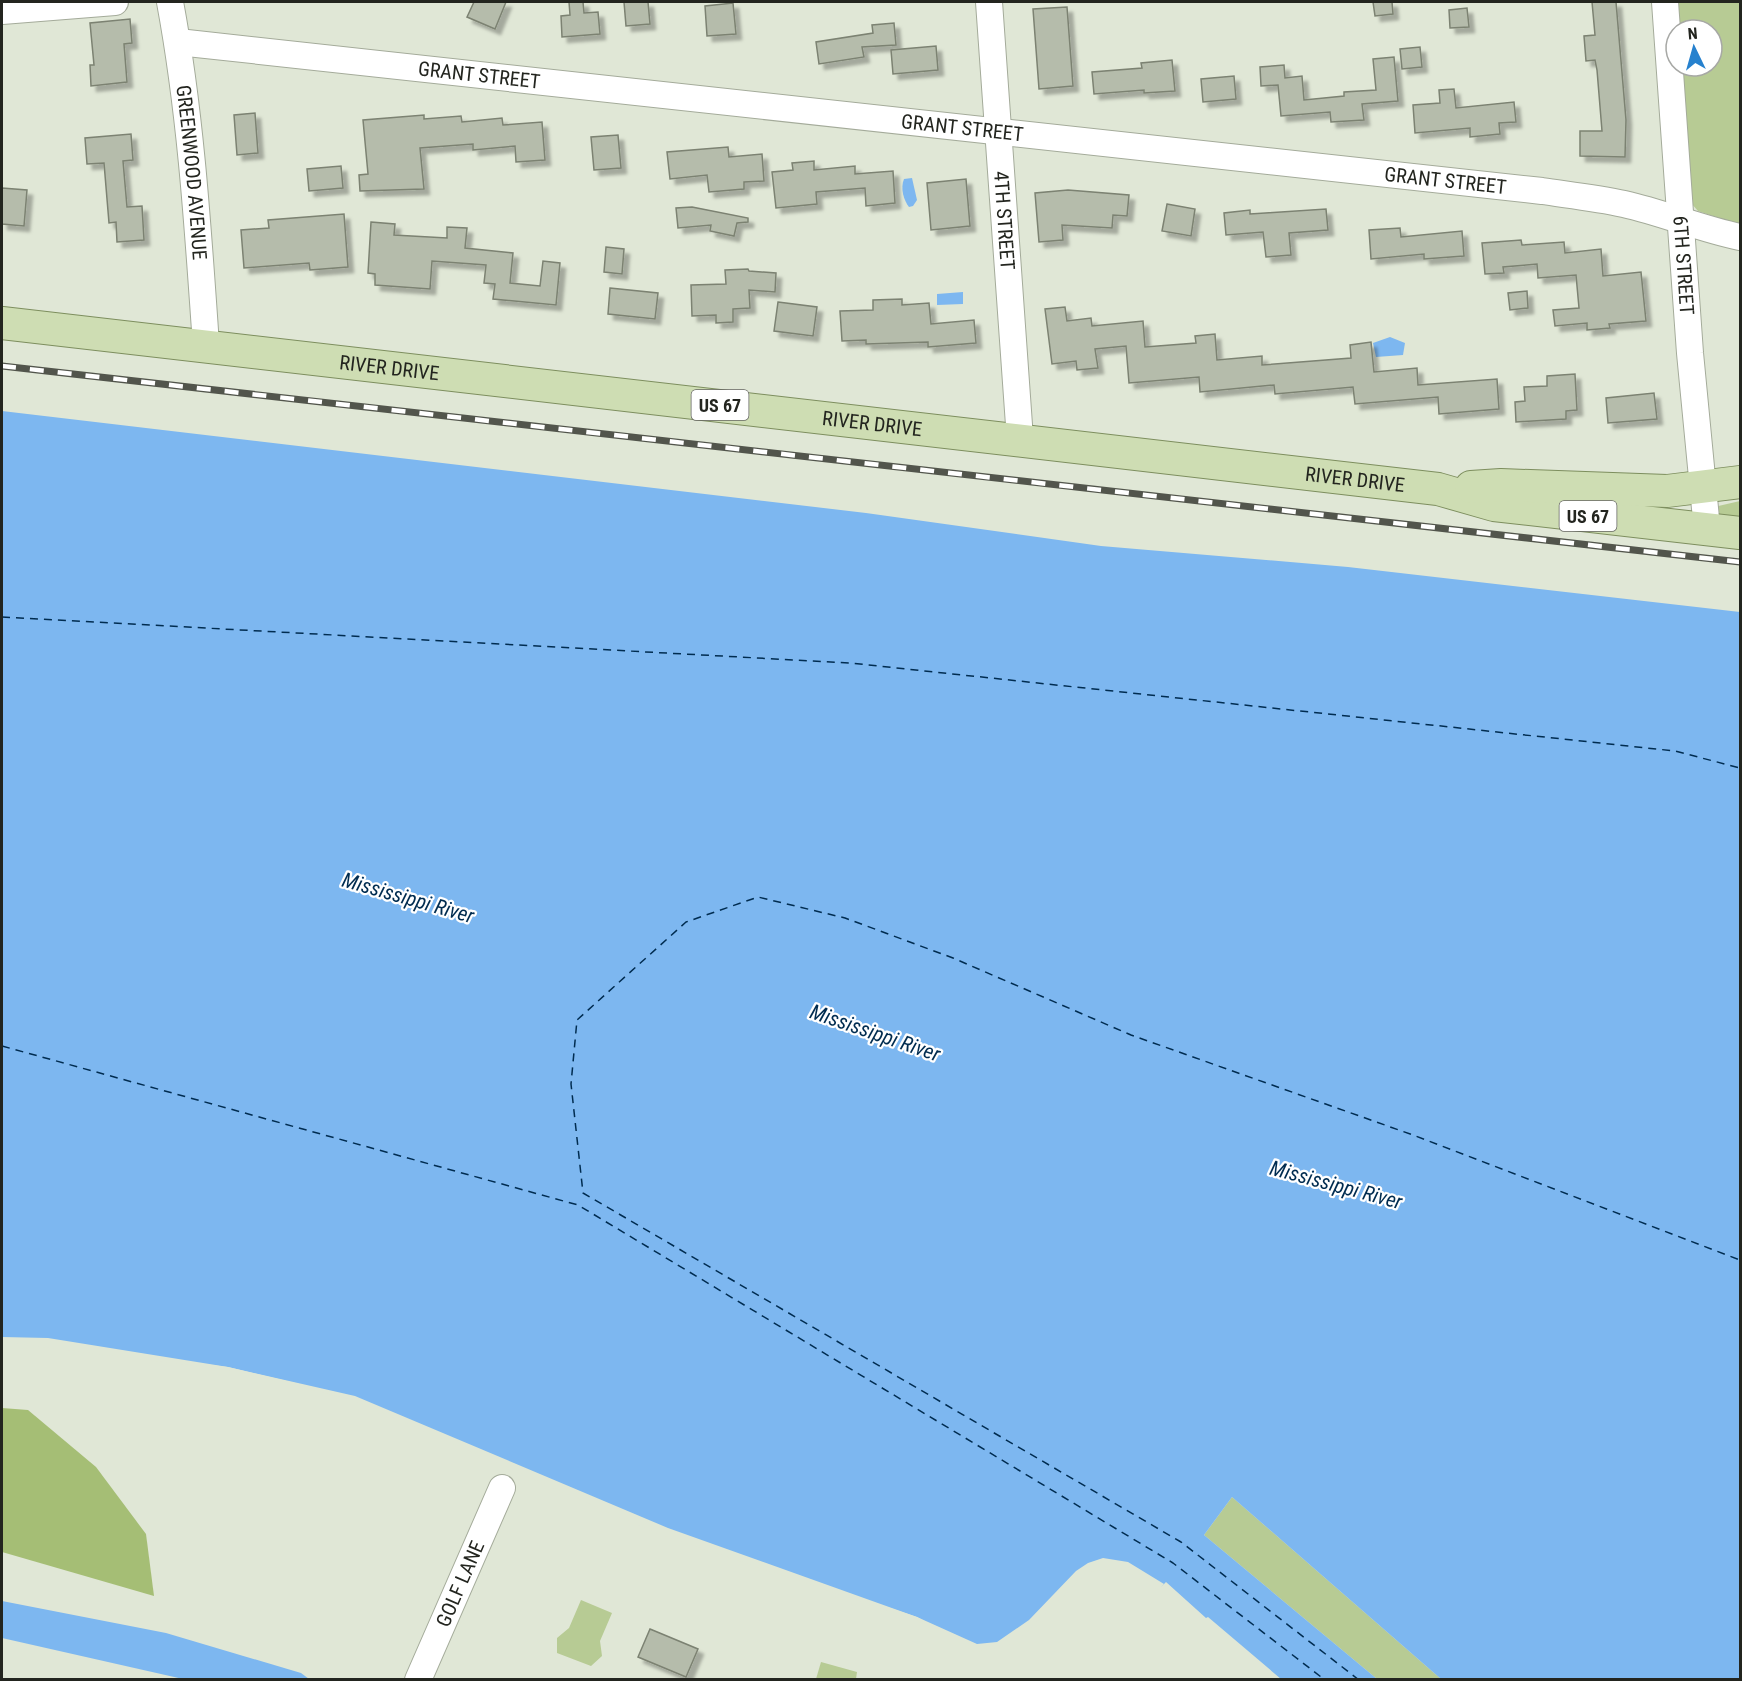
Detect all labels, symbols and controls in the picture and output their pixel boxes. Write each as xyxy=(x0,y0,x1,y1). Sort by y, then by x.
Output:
north arrow xyxy=(1664,18,1724,78)
text: N xyxy=(1687,24,1698,43)
street label: GRANT STREET xyxy=(417,56,541,93)
street label: GREENWOOD AVENUE xyxy=(171,84,212,261)
street label: GRANT STREET xyxy=(900,109,1025,146)
street label: GRANT STREET xyxy=(1383,162,1508,199)
street label: 4TH STREET xyxy=(989,170,1020,271)
street label: 6TH STREET xyxy=(1668,215,1699,316)
street label: RIVER DRIVE xyxy=(338,350,441,385)
road number: US 67 xyxy=(692,390,748,420)
street label: RIVER DRIVE xyxy=(821,406,923,441)
street label: RIVER DRIVE xyxy=(1304,462,1406,497)
road number: US 67 xyxy=(1560,501,1616,531)
water label: Mississippi River xyxy=(339,868,477,928)
water label: Mississippi River xyxy=(807,1000,944,1067)
water label: Mississippi River xyxy=(1267,1156,1406,1214)
street label: GOLF LANE xyxy=(431,1537,489,1630)

